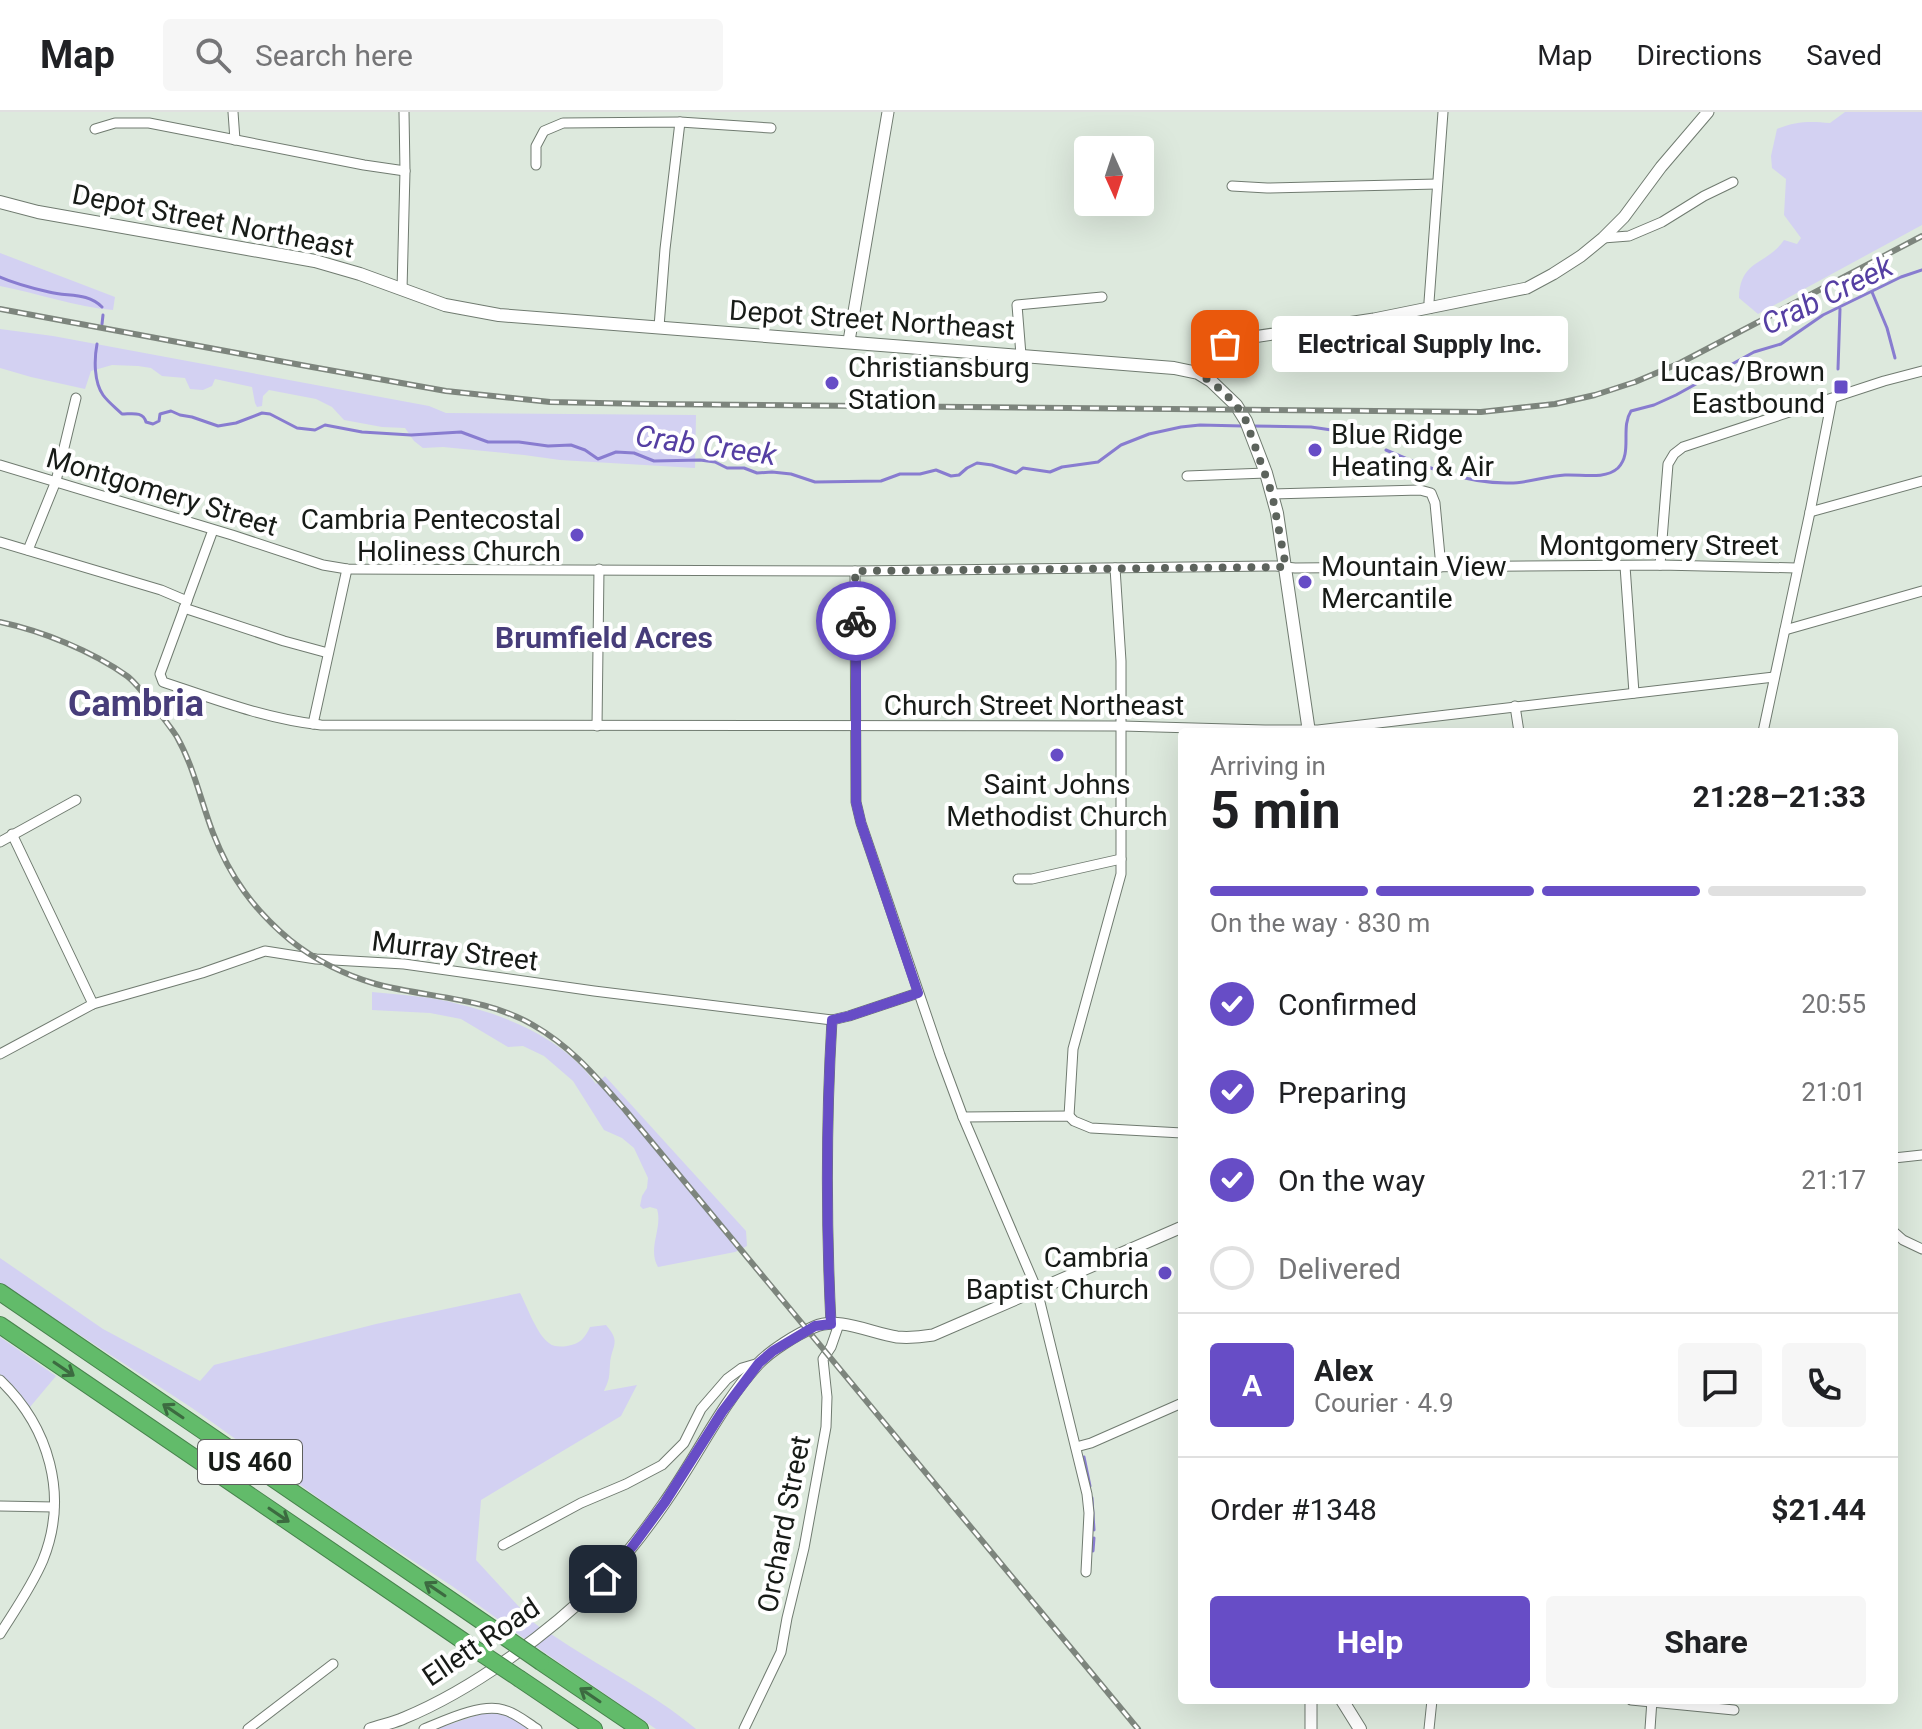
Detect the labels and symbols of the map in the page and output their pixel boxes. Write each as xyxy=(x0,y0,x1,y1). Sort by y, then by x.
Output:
north arrow xyxy=(1074,136,1154,216)
street label: Depot Street Northeast xyxy=(69,177,357,265)
water label: Crab Creek xyxy=(1756,248,1900,342)
street label: Depot Street Northeast xyxy=(728,294,1016,346)
pin xyxy=(1191,310,1259,378)
callout: Electrical Supply Inc. xyxy=(1273,316,1569,372)
place label: Christiansburg Station xyxy=(848,351,1030,416)
place label: Lucas/Brown Eastbound xyxy=(1660,355,1825,420)
marker: Christiansburg Station xyxy=(823,374,841,392)
marker: Lucas/Brown Eastbound xyxy=(1832,378,1850,396)
water label: Crab Creek xyxy=(633,418,780,472)
place label: Blue Ridge Heating & Air xyxy=(1331,418,1495,483)
street label: Montgomery Street xyxy=(42,441,282,543)
marker: Blue Ridge Heating & Air xyxy=(1306,441,1324,459)
place label: Cambria Pentecostal Holiness Church xyxy=(301,503,561,568)
marker: Cambria Pentecostal Holiness Church xyxy=(568,526,586,544)
street label: Montgomery Street xyxy=(1539,529,1779,562)
place label: Mountain View Mercantile xyxy=(1321,550,1506,615)
marker: Mountain View Mercantile xyxy=(1296,573,1314,591)
courier xyxy=(816,581,896,661)
district label: Brumfield Acres xyxy=(495,620,713,655)
district label: Cambria xyxy=(68,683,204,725)
street label: Church Street Northeast xyxy=(884,689,1184,722)
marker: Saint Johns Methodist Church xyxy=(1048,746,1066,764)
place label: Saint Johns Methodist Church xyxy=(946,768,1168,833)
street label: Murray Street xyxy=(370,924,540,978)
place label: Cambria Baptist Church xyxy=(966,1241,1149,1306)
marker: Cambria Baptist Church xyxy=(1156,1264,1174,1282)
one-way arrow xyxy=(53,1361,75,1377)
one-way arrow xyxy=(163,1402,185,1419)
street label: Orchard Street xyxy=(751,1433,817,1615)
road number: US 460 xyxy=(198,1440,302,1484)
one-way arrow xyxy=(268,1507,290,1523)
pin xyxy=(569,1545,637,1613)
one-way arrow xyxy=(424,1581,446,1597)
street label: Ellett Road xyxy=(416,1591,546,1693)
one-way arrow xyxy=(580,1687,602,1703)

